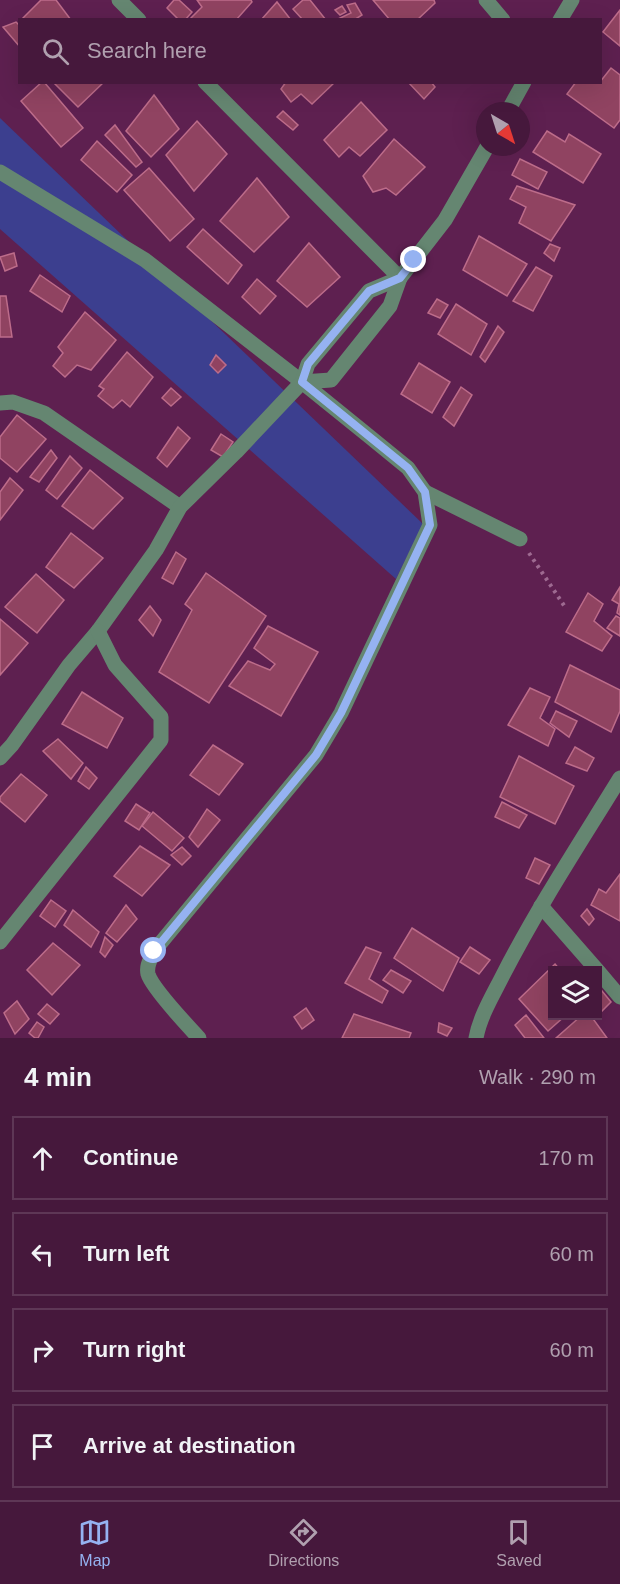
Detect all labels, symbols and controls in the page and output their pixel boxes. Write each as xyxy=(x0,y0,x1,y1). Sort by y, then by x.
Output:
search box xyxy=(18,18,602,84)
icon: search xyxy=(39,35,72,68)
text: Search here xyxy=(87,38,207,63)
north arrow xyxy=(476,102,530,156)
route end xyxy=(400,246,426,272)
route start xyxy=(140,937,166,963)
map controls xyxy=(548,966,602,1020)
button: layers xyxy=(548,966,602,1020)
text: 4 min xyxy=(24,1062,92,1092)
text: Walk · 290 m xyxy=(479,1066,596,1088)
icon: ahead xyxy=(26,1142,59,1175)
text: Continue xyxy=(83,1145,178,1170)
text: 170 m xyxy=(538,1147,594,1169)
icon: left xyxy=(26,1238,59,1271)
text: Turn left xyxy=(83,1241,169,1266)
text: 60 m xyxy=(550,1243,594,1265)
icon: right xyxy=(26,1334,59,1367)
text: Turn right xyxy=(83,1337,185,1362)
text: 60 m xyxy=(550,1339,594,1361)
icon: arrive xyxy=(26,1430,59,1463)
text: Arrive at destination xyxy=(83,1433,296,1458)
tab: Map xyxy=(78,1516,111,1570)
tab: Directions xyxy=(268,1516,339,1570)
tab: Saved xyxy=(496,1516,542,1570)

